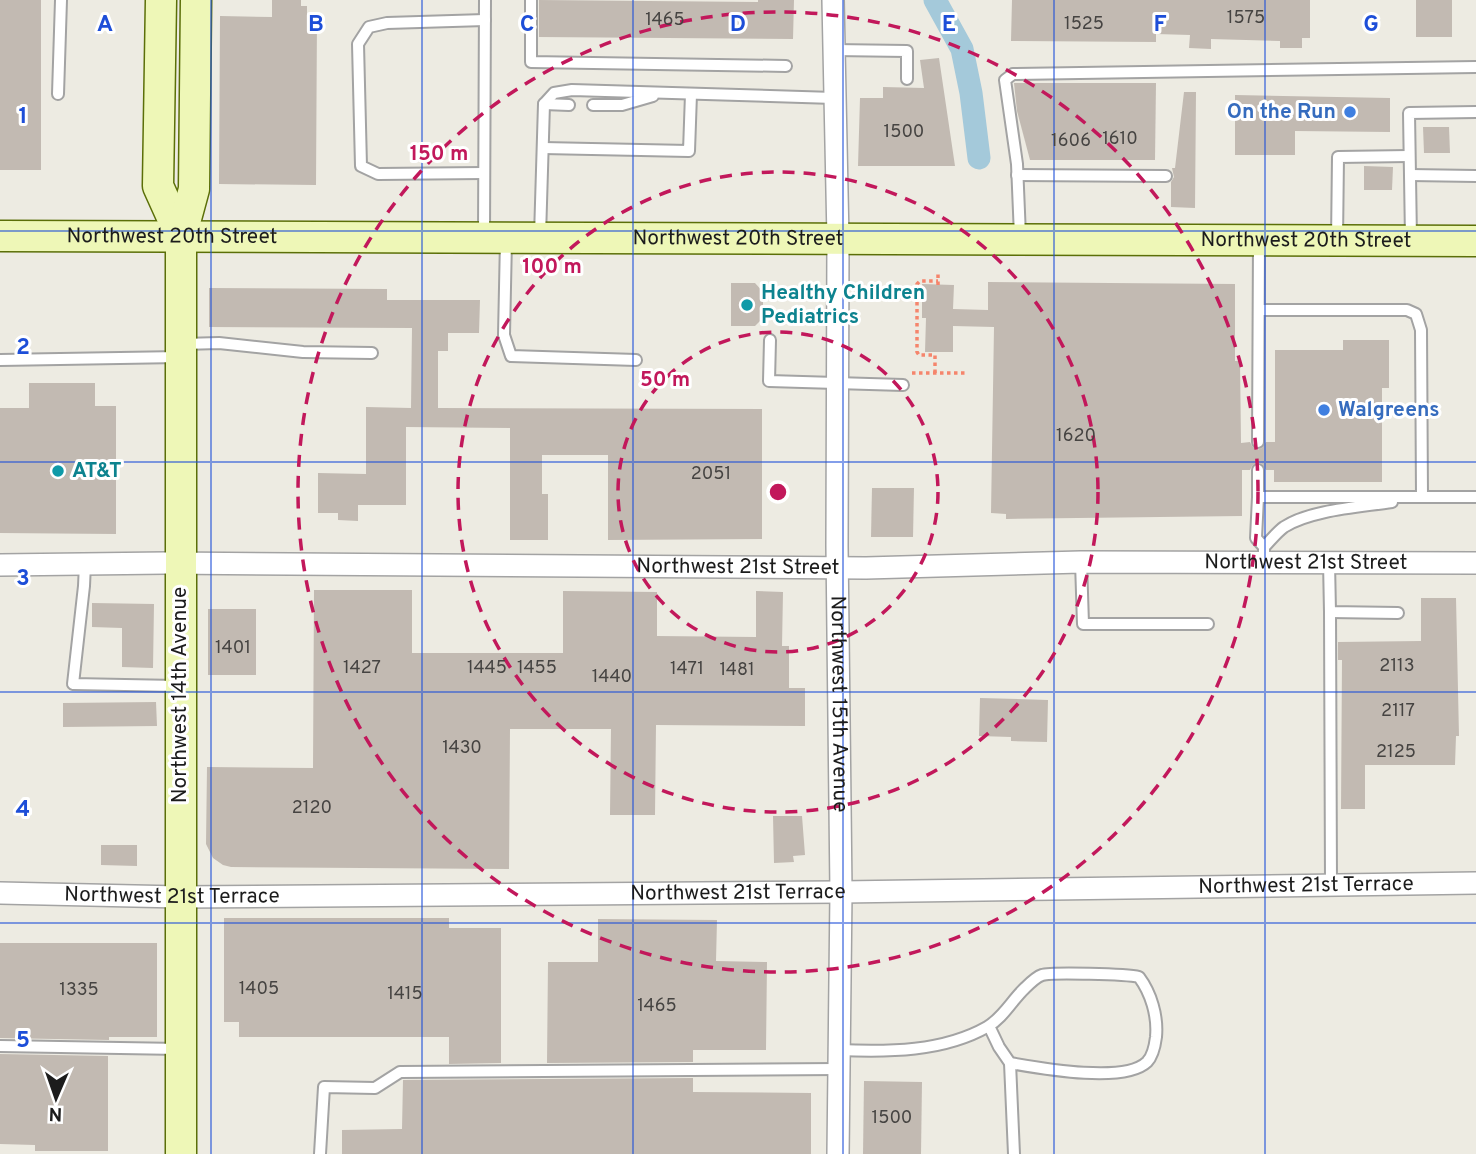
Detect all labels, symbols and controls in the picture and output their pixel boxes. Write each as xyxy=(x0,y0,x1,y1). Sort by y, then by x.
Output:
house number: 1575 xyxy=(1227,7,1265,30)
house number: 1465 xyxy=(645,9,685,32)
text: A xyxy=(97,11,113,40)
text: B xyxy=(308,11,324,40)
text: C xyxy=(520,11,534,40)
text: D xyxy=(730,11,746,40)
text: E xyxy=(942,11,956,40)
text: F xyxy=(1153,11,1167,40)
text: G xyxy=(1363,11,1379,40)
house number: 1525 xyxy=(1064,13,1104,36)
place label: On the Run xyxy=(1227,99,1336,126)
text: 1 xyxy=(18,103,28,132)
marker: On the Run xyxy=(1342,104,1358,120)
house number: 1500 xyxy=(884,121,924,144)
house number: 1610 xyxy=(1102,128,1138,151)
house number: 1606 xyxy=(1051,130,1091,153)
text: 150 m xyxy=(410,141,468,168)
street label: Northwest 20th Street xyxy=(66,223,278,250)
street label: Northwest 20th Street xyxy=(632,225,844,252)
street label: Northwest 20th Street xyxy=(1200,227,1412,254)
text: 100 m xyxy=(522,254,582,281)
place label: Healthy Children Pediatrics xyxy=(761,280,925,331)
marker: Healthy Children Pediatrics xyxy=(739,297,755,313)
text: 2 xyxy=(16,334,30,363)
text: 50 m xyxy=(640,367,690,394)
place label: Walgreens xyxy=(1338,397,1440,424)
marker: Walgreens xyxy=(1316,402,1332,418)
house number: 1620 xyxy=(1056,425,1096,448)
place label: AT&T xyxy=(72,458,122,485)
marker: AT&T xyxy=(50,463,66,479)
house number: 2051 xyxy=(691,463,731,486)
centre of rings xyxy=(766,480,790,504)
street label: Northwest 21st Street xyxy=(1204,549,1408,576)
street label: Northwest 21st Street xyxy=(636,553,840,581)
text: 3 xyxy=(16,565,30,594)
street label: Northwest 14th Avenue xyxy=(167,587,194,803)
street label: Northwest 15th Avenue xyxy=(824,595,854,813)
house number: 1401 xyxy=(215,637,251,660)
house number: 2113 xyxy=(1379,655,1415,678)
house number: 1427 xyxy=(343,657,381,680)
house number: 1445 xyxy=(467,657,507,680)
house number: 1455 xyxy=(517,657,557,680)
house number: 1471 xyxy=(670,658,704,681)
house number: 1481 xyxy=(719,659,755,682)
house number: 1440 xyxy=(592,666,632,689)
house number: 2117 xyxy=(1381,700,1415,723)
house number: 1430 xyxy=(442,737,482,760)
house number: 2125 xyxy=(1376,741,1416,764)
text: 4 xyxy=(16,796,30,825)
house number: 2120 xyxy=(292,797,332,820)
street label: Northwest 21st Terrace xyxy=(1198,870,1414,900)
street label: Northwest 21st Terrace xyxy=(630,878,846,907)
street label: Northwest 21st Terrace xyxy=(64,881,280,911)
house number: 1405 xyxy=(239,978,279,1001)
house number: 1335 xyxy=(59,979,99,1002)
house number: 1415 xyxy=(387,983,423,1006)
house number: 1465 xyxy=(637,995,677,1018)
text: 5 xyxy=(16,1027,30,1056)
north arrow xyxy=(21,1063,91,1133)
text: N xyxy=(48,1101,63,1125)
house number: 1500 xyxy=(872,1107,912,1130)

